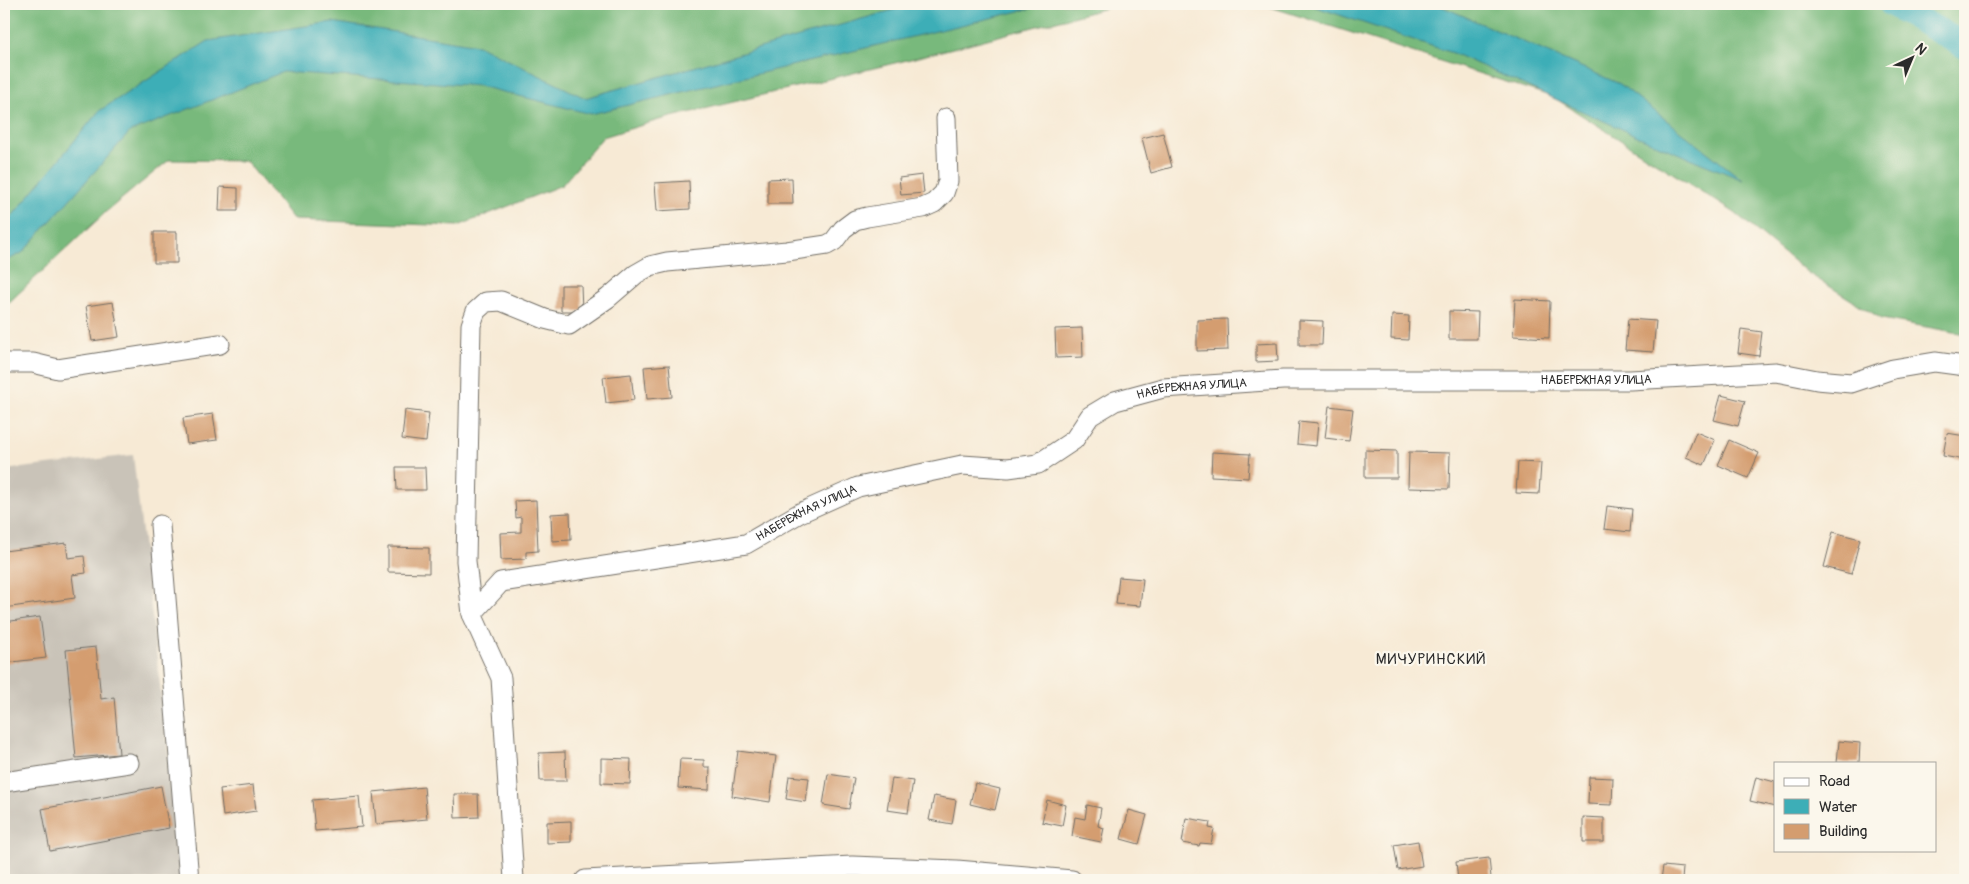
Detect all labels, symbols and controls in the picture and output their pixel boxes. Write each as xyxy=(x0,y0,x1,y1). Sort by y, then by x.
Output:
north arrow xyxy=(1886,32,1936,82)
text: N xyxy=(1911,40,1930,58)
street label: НАБЕРЕЖНАЯ УЛИЦА xyxy=(1541,372,1652,388)
street label: НАБЕРЕЖНАЯ УЛИЦА xyxy=(1135,375,1248,403)
street label: НАБЕРЕЖНАЯ УЛИЦА xyxy=(753,481,859,545)
district label: МИЧУРИНСКИЙ xyxy=(1376,650,1486,669)
legend xyxy=(1774,762,1936,852)
text: Road xyxy=(1819,772,1850,791)
text: Water xyxy=(1819,798,1858,817)
text: Building xyxy=(1819,822,1867,841)

